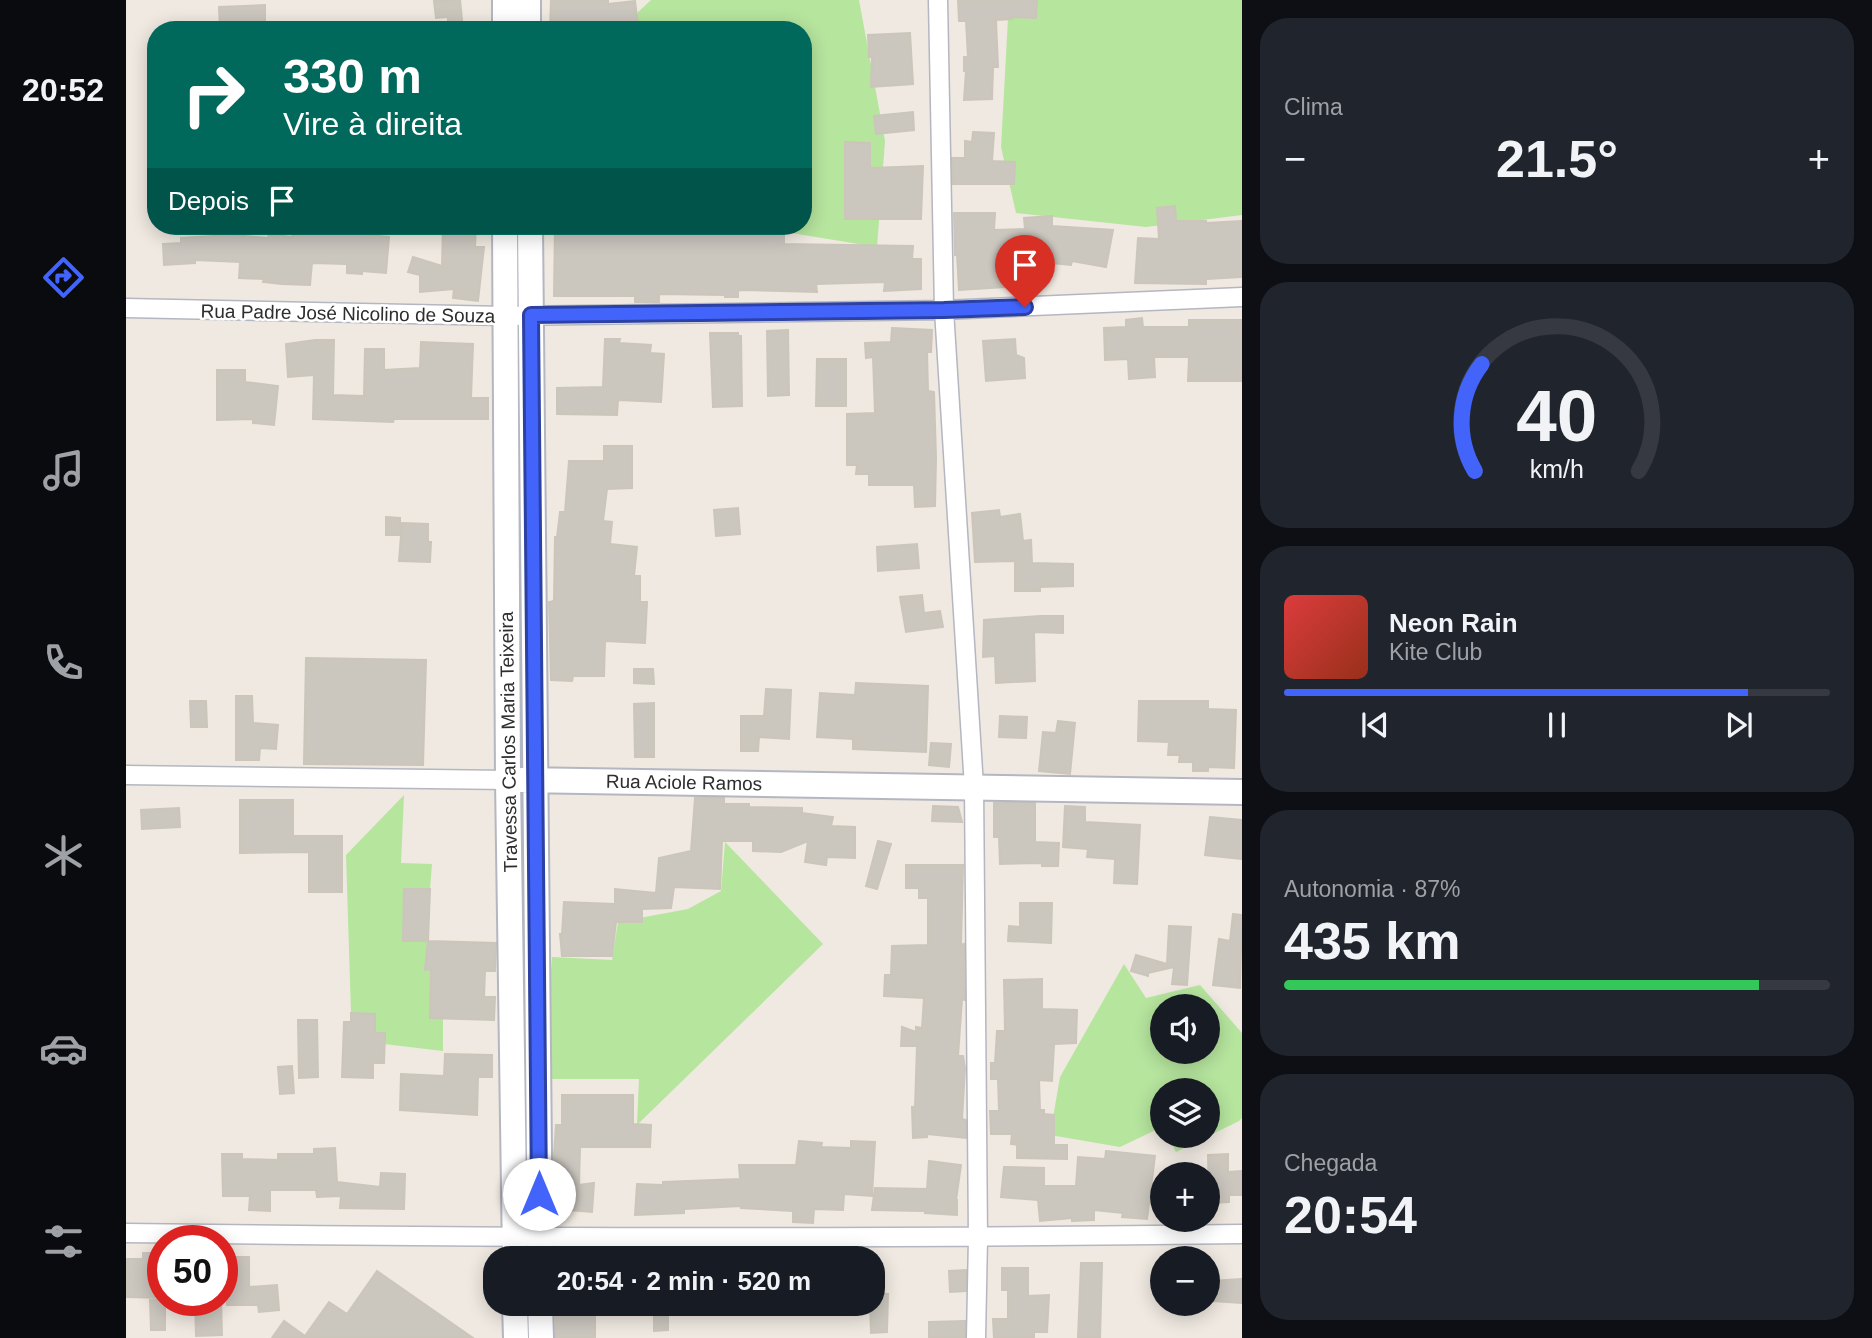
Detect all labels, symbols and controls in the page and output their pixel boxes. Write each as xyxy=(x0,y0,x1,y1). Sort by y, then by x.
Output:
icon: right xyxy=(168,49,259,140)
text: 330 m xyxy=(283,49,422,103)
text: 20:52 xyxy=(22,72,104,108)
text: Clima xyxy=(1284,94,1343,120)
text: Vire à direita xyxy=(283,106,462,142)
text: 21.5° xyxy=(1496,130,1618,188)
text: − xyxy=(1284,138,1306,180)
text: + xyxy=(1808,138,1830,180)
icon: arrive xyxy=(263,182,301,220)
text: Depois xyxy=(168,186,249,216)
pin xyxy=(995,235,1055,307)
icon: arrive xyxy=(1006,246,1044,284)
icon: directions xyxy=(39,253,88,302)
street label: Rua Padre José Nicolino de Souza xyxy=(200,300,496,327)
text: 40 xyxy=(1517,375,1597,456)
icon: music xyxy=(39,446,88,495)
text: km/h xyxy=(1530,455,1584,483)
text: Neon Rain xyxy=(1389,608,1518,638)
street label: Travessa Carlos Maria Teixeira xyxy=(496,611,521,873)
icon: phone xyxy=(39,638,88,687)
text: Kite Club xyxy=(1389,639,1482,665)
icon: previous xyxy=(1356,706,1394,744)
icon: pause xyxy=(1538,706,1576,744)
icon: next xyxy=(1720,706,1758,744)
street label: Rua Aciole Ramos xyxy=(606,771,762,794)
icon: climate xyxy=(39,831,88,880)
text: Autonomia · 87% xyxy=(1284,876,1460,902)
text: 435 km xyxy=(1284,912,1460,970)
map controls xyxy=(1150,994,1220,1316)
button: sound xyxy=(1150,994,1220,1064)
icon: car xyxy=(39,1024,88,1073)
button: layers xyxy=(1150,1078,1220,1148)
text: Chegada xyxy=(1284,1150,1377,1176)
position arrow xyxy=(502,1157,576,1231)
button: + xyxy=(1150,1162,1220,1232)
text: 20:54 xyxy=(1284,1186,1417,1244)
icon: filters xyxy=(39,1217,88,1266)
speed limit sign: 50 xyxy=(147,1225,238,1316)
button: − xyxy=(1150,1246,1220,1316)
text: 20:54 · 2 min · 520 m xyxy=(557,1266,811,1296)

